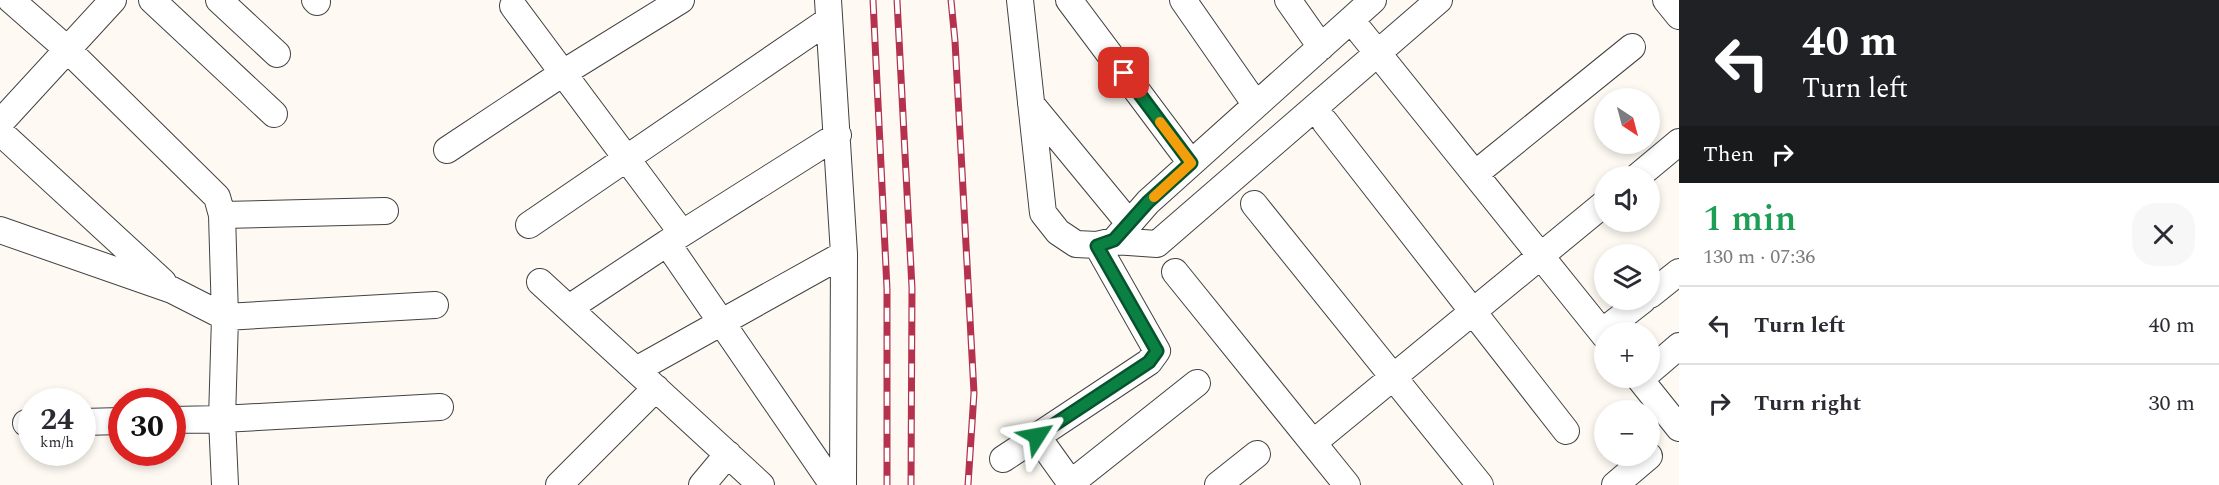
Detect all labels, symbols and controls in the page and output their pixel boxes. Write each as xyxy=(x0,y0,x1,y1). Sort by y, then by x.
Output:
text: 40 m xyxy=(1802,11,1897,74)
icon: left xyxy=(1703,24,1781,102)
pin xyxy=(1098,47,1149,98)
icon: arrive xyxy=(1107,56,1140,89)
text: Turn left xyxy=(1802,68,1908,110)
north arrow xyxy=(1594,88,1660,154)
map controls xyxy=(1594,88,1660,466)
text: Then xyxy=(1703,138,1754,171)
icon: right xyxy=(1766,138,1799,171)
button: sound xyxy=(1594,166,1660,232)
text: 1 min xyxy=(1703,192,1796,247)
button: close xyxy=(2132,203,2195,266)
text: 130 m · 07:36 xyxy=(1703,242,1815,272)
button: layers xyxy=(1594,244,1660,310)
icon: left xyxy=(1703,309,1736,342)
text: Turn left xyxy=(1754,309,1846,342)
text: 40 m xyxy=(2149,309,2195,342)
button: + xyxy=(1594,322,1660,388)
icon: right xyxy=(1703,387,1736,420)
text: Turn right xyxy=(1754,387,1861,420)
text: 30 m xyxy=(2149,387,2195,420)
speed limit sign: 30 xyxy=(108,388,186,466)
text: 24 xyxy=(40,397,74,443)
button: − xyxy=(1594,400,1660,466)
position arrow xyxy=(1005,404,1069,468)
text: km/h xyxy=(40,431,74,454)

